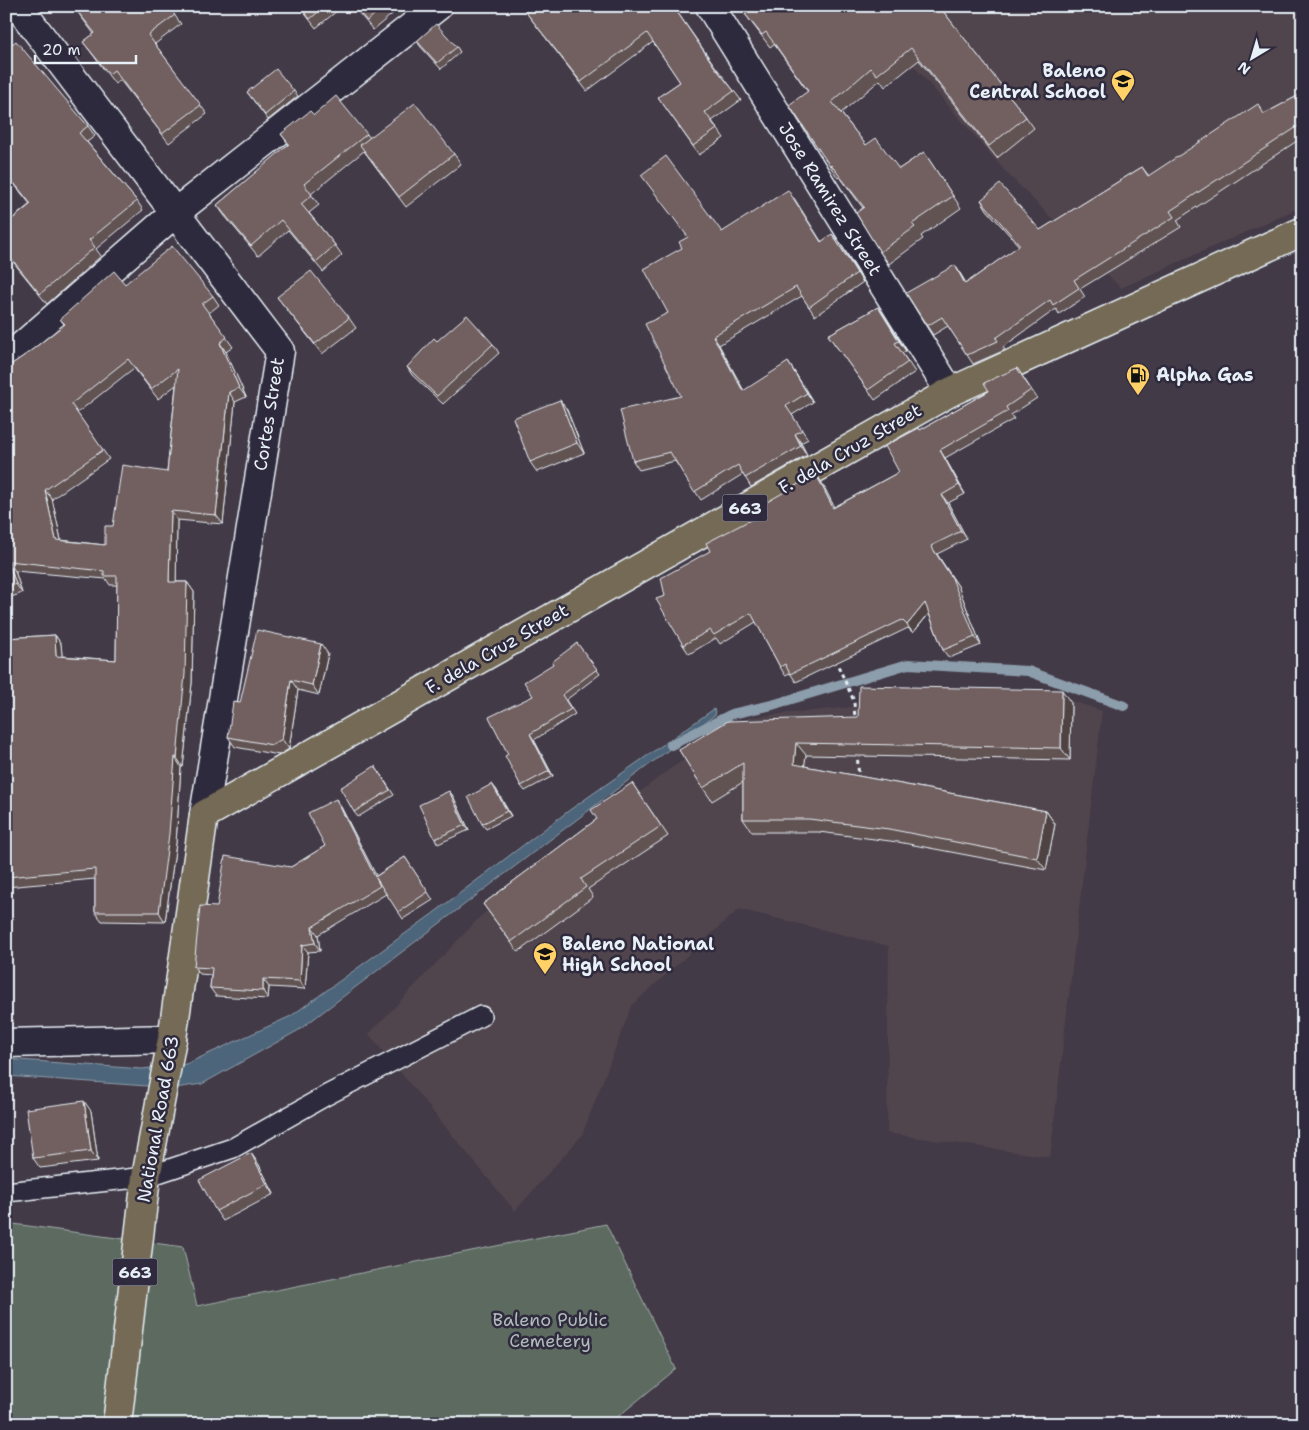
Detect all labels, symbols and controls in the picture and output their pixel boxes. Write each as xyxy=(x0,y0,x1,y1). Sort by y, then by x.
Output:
scale bar xyxy=(35,32,136,64)
north arrow xyxy=(1226,32,1276,82)
text: 20 m xyxy=(42,40,81,60)
text: N xyxy=(1234,58,1254,79)
place label: Baleno Central School xyxy=(969,59,1106,104)
school or university icon: Baleno Central School xyxy=(1110,68,1136,102)
street label: Jose Ramirez Street xyxy=(773,118,887,281)
street label: Cortes Street xyxy=(248,355,290,472)
fuel station icon: Alpha Gas xyxy=(1125,362,1151,396)
place label: Alpha Gas xyxy=(1156,363,1254,387)
street label: F. dela Cruz Street xyxy=(774,398,926,500)
road number: 663 xyxy=(722,494,768,522)
street label: F. dela Cruz Street xyxy=(421,598,573,700)
place label: Baleno National High School xyxy=(562,932,714,977)
school or university icon: Baleno National High School xyxy=(532,941,558,975)
street label: National Road 663 xyxy=(132,1034,184,1204)
road number: 663 xyxy=(112,1258,158,1286)
park label: Baleno Public Cemetery xyxy=(492,1308,608,1353)

